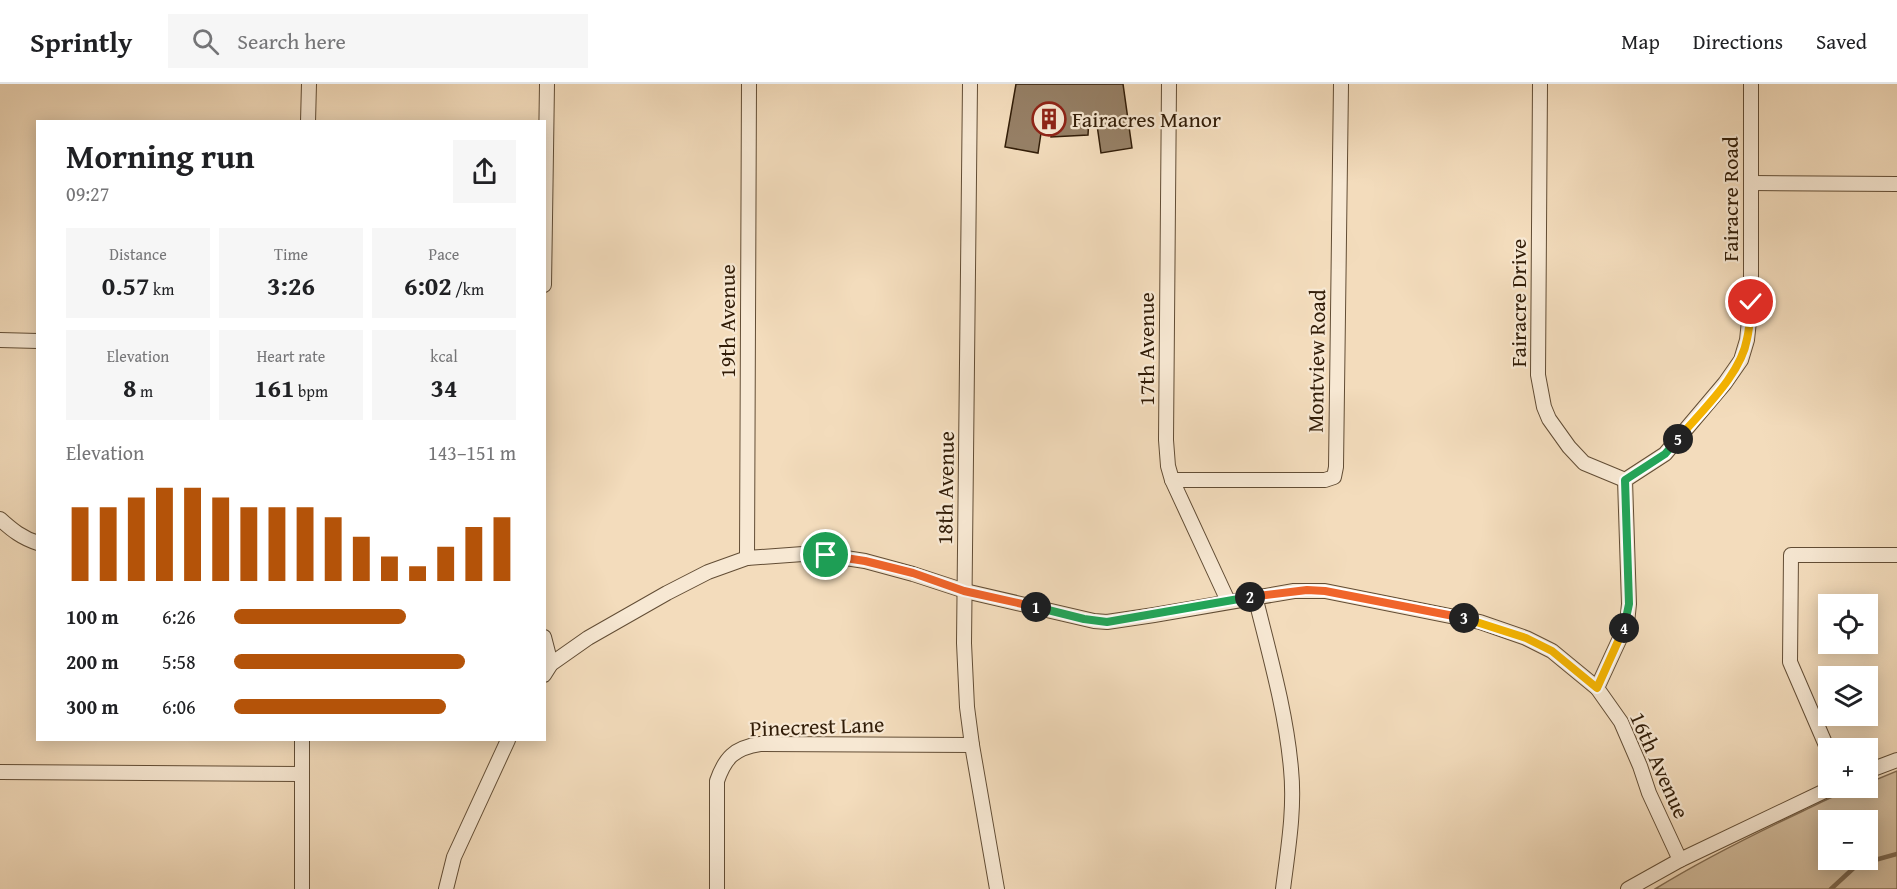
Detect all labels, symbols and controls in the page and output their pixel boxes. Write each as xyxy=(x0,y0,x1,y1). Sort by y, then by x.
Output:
search box xyxy=(168,14,588,68)
text: Sprintly xyxy=(30,21,132,62)
icon: search xyxy=(189,25,222,58)
text: Search here xyxy=(237,25,346,57)
text: Map xyxy=(1621,26,1660,57)
text: Directions xyxy=(1693,26,1783,57)
text: Saved xyxy=(1816,26,1867,57)
building icon: Fairacres Manor xyxy=(1031,101,1067,137)
place label: Fairacres Manor xyxy=(1072,103,1221,135)
text: Morning run xyxy=(66,132,255,180)
street label: Fairacre Road xyxy=(1714,136,1746,262)
button: share xyxy=(453,140,516,203)
text: 09:27 xyxy=(66,179,109,208)
street label: Fairacre Drive xyxy=(1502,239,1534,367)
text: Distance xyxy=(109,242,167,266)
text: Time xyxy=(274,242,308,266)
text: Pace xyxy=(429,242,459,266)
street label: 19th Avenue xyxy=(711,264,743,378)
text: 0.57 xyxy=(102,266,150,305)
text: 3:26 xyxy=(267,266,315,305)
text: 6:02 xyxy=(404,266,452,305)
pin xyxy=(1725,276,1776,327)
text: km xyxy=(150,277,174,301)
text: /km xyxy=(452,277,484,301)
icon: check xyxy=(1734,285,1767,318)
street label: Montview Road xyxy=(1299,289,1333,433)
street label: 17th Avenue xyxy=(1130,292,1162,406)
text: Elevation xyxy=(107,344,169,368)
text: Heart rate xyxy=(257,344,325,368)
text: kcal xyxy=(430,344,458,368)
text: 8 xyxy=(123,368,136,407)
text: 161 xyxy=(254,368,294,407)
text: 34 xyxy=(431,368,457,407)
text: m xyxy=(136,379,153,403)
text: bpm xyxy=(294,379,328,403)
pin: 5 xyxy=(1663,424,1693,454)
text: 5 xyxy=(1674,427,1682,451)
street label: 18th Avenue xyxy=(928,431,962,545)
text: Elevation xyxy=(66,438,144,467)
text: 143–151 m xyxy=(428,438,516,467)
pin xyxy=(800,529,851,580)
icon: arrive xyxy=(809,538,842,571)
pin: 2 xyxy=(1235,582,1265,612)
text: 2 xyxy=(1246,585,1254,609)
pin: 1 xyxy=(1021,592,1051,622)
map controls xyxy=(1818,594,1878,870)
button: locate xyxy=(1818,594,1878,654)
text: 1 xyxy=(1032,595,1040,619)
text: 100 m xyxy=(66,602,119,631)
text: 6:26 xyxy=(162,602,196,631)
pin: 3 xyxy=(1449,603,1479,633)
text: 3 xyxy=(1460,606,1468,630)
pin: 4 xyxy=(1609,613,1639,643)
text: 4 xyxy=(1620,616,1628,640)
text: 200 m xyxy=(66,647,119,676)
text: 5:58 xyxy=(162,647,196,676)
button: layers xyxy=(1818,666,1878,726)
text: 300 m xyxy=(66,692,119,721)
text: 6:06 xyxy=(162,692,196,721)
street label: 16th Avenue xyxy=(1622,707,1698,823)
street label: Pinecrest Lane xyxy=(749,708,885,744)
button: + xyxy=(1818,738,1878,798)
button: − xyxy=(1818,810,1878,870)

